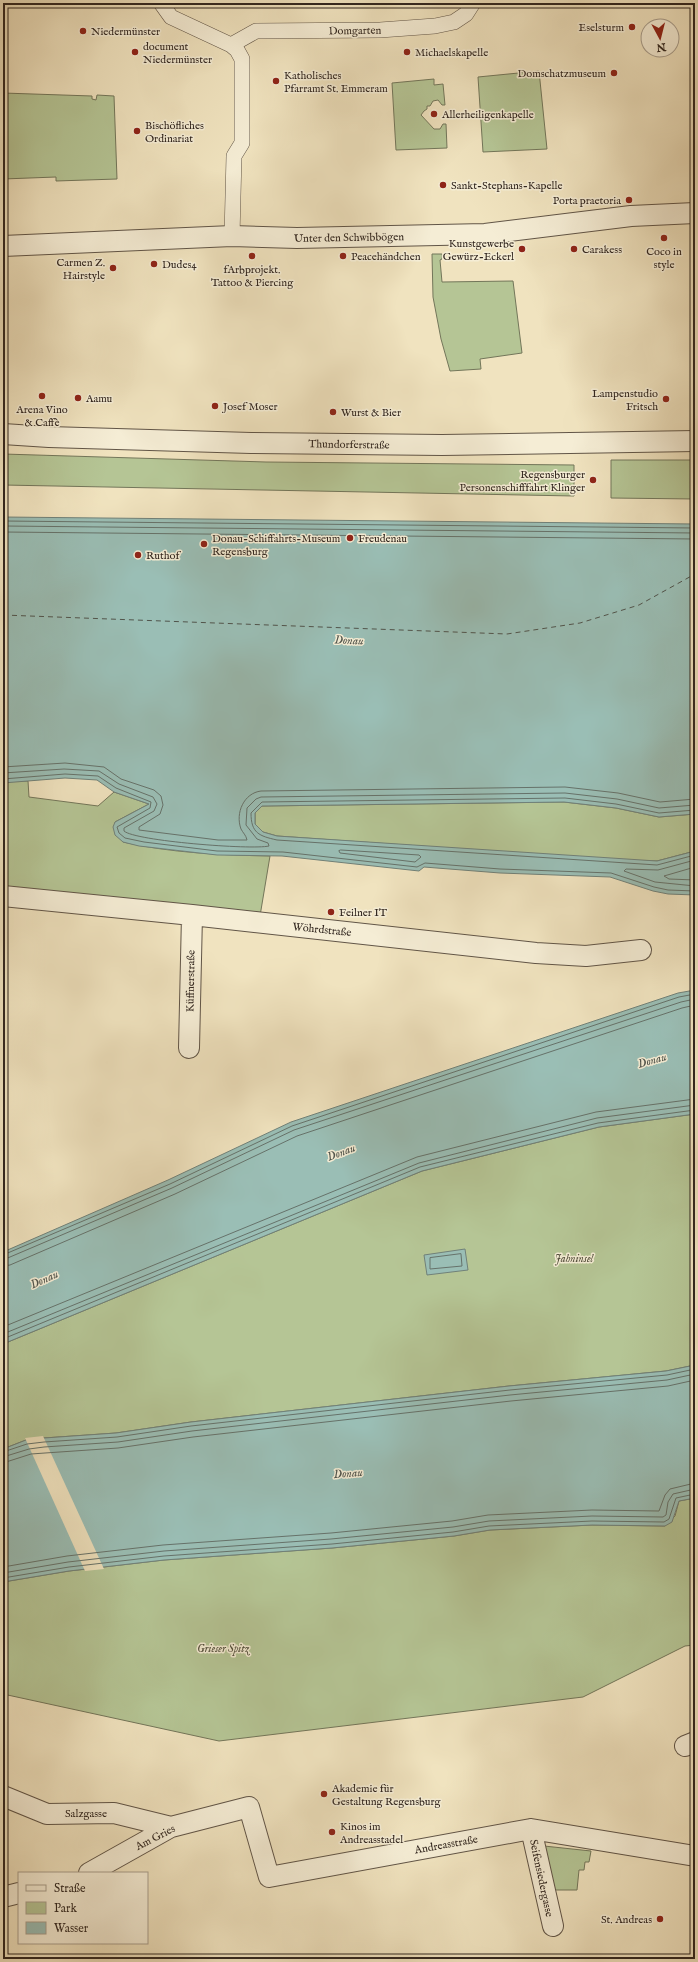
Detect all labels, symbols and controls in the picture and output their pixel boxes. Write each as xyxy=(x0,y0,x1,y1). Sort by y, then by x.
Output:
north arrow xyxy=(640,18,680,58)
place label: Eselsturm xyxy=(579,21,624,35)
marker: Eselsturm xyxy=(627,22,637,32)
street label: Domgarten xyxy=(329,24,382,38)
place label: Niedermünster xyxy=(91,25,160,39)
marker: Niedermünster xyxy=(78,26,88,36)
text: N xyxy=(655,39,668,55)
place label: document Niedermünster xyxy=(143,40,212,67)
place label: Michaelskapelle xyxy=(415,46,488,60)
marker: document Niedermünster xyxy=(130,47,140,57)
marker: Michaelskapelle xyxy=(402,47,412,57)
place label: Domschatzmuseum xyxy=(517,67,606,81)
marker: Domschatzmuseum xyxy=(609,68,619,78)
place label: Katholisches Pfarramt St. Emmeram xyxy=(284,69,388,96)
marker: Katholisches Pfarramt St. Emmeram xyxy=(271,76,281,86)
place label: Allerheiligenkapelle xyxy=(441,108,534,122)
marker: Allerheiligenkapelle xyxy=(429,109,439,119)
place label: Bischöfliches Ordinariat xyxy=(145,119,204,146)
marker: Bischöfliches Ordinariat xyxy=(132,126,142,136)
place label: Sankt-Stephans-Kapelle xyxy=(451,179,563,193)
marker: Sankt-Stephans-Kapelle xyxy=(438,180,448,190)
place label: Porta praetoria xyxy=(553,194,621,208)
marker: Porta praetoria xyxy=(624,195,634,205)
street label: Unter den Schwibbögen xyxy=(294,230,404,246)
marker: Coco in style xyxy=(659,233,669,243)
place label: Kunstgewerbe Gewürz-Eckerl xyxy=(443,237,514,264)
place label: Carakess xyxy=(582,243,622,257)
marker: Kunstgewerbe Gewürz-Eckerl xyxy=(517,244,527,254)
marker: Carakess xyxy=(569,244,579,254)
place label: Coco in style xyxy=(646,245,682,272)
place label: Peacehändchen xyxy=(351,250,421,264)
marker: fArbprojekt. Tattoo & Piercing xyxy=(247,251,257,261)
marker: Peacehändchen xyxy=(338,251,348,261)
place label: Carmen Z. Hairstyle xyxy=(56,256,105,283)
place label: Dudes4 xyxy=(162,258,197,272)
marker: Dudes4 xyxy=(149,259,159,269)
marker: Carmen Z. Hairstyle xyxy=(108,263,118,273)
place label: fArbprojekt. Tattoo & Piercing xyxy=(211,263,294,290)
place label: Lampenstudio Fritsch xyxy=(592,387,658,414)
marker: Arena Vino & Caffè xyxy=(37,391,47,401)
place label: Aamu xyxy=(85,392,113,406)
marker: Aamu xyxy=(73,393,83,403)
marker: Lampenstudio Fritsch xyxy=(661,394,671,404)
place label: Josef Moser xyxy=(221,400,278,414)
marker: Josef Moser xyxy=(210,401,220,411)
place label: Arena Vino & Caffè xyxy=(15,403,68,430)
place label: Wurst & Bier xyxy=(341,406,401,420)
marker: Wurst & Bier xyxy=(328,407,338,417)
street label: Thundorferstraße xyxy=(308,437,390,453)
place label: Regensburger Personenschifffahrt Klinger xyxy=(460,468,585,495)
marker: Regensburger Personenschifffahrt Klinger xyxy=(588,475,598,485)
place label: Donau-Schiffahrts-Museum Regensburg xyxy=(212,532,341,559)
place label: Freudenau xyxy=(358,532,407,546)
marker: Freudenau xyxy=(345,533,355,543)
marker: Donau-Schiffahrts-Museum Regensburg xyxy=(199,539,209,549)
place label: Ruthof xyxy=(146,549,181,563)
marker: Ruthof xyxy=(133,550,143,560)
water label: Donau xyxy=(334,632,364,649)
place label: Feilner IT xyxy=(339,906,387,920)
marker: Feilner IT xyxy=(326,907,336,917)
street label: Wöhrdstraße xyxy=(292,920,352,940)
street label: Küffnerstraße xyxy=(183,950,199,1012)
water label: Donau xyxy=(636,1049,668,1072)
water label: Donau xyxy=(325,1140,358,1165)
park label: Jahninsel xyxy=(555,1252,595,1266)
water label: Donau xyxy=(28,1266,61,1292)
water label: Donau xyxy=(333,1465,363,1482)
park label: Grieser Spitz xyxy=(197,1642,251,1656)
place label: Akademie für Gestaltung Regensburg xyxy=(331,1782,442,1809)
marker: Akademie für Gestaltung Regensburg xyxy=(319,1789,329,1799)
street label: Salzgasse xyxy=(65,1807,107,1821)
place label: Kinos im Andreasstadel xyxy=(339,1820,403,1847)
street label: Am Gries xyxy=(132,1822,178,1854)
marker: Kinos im Andreasstadel xyxy=(327,1827,337,1837)
street label: Andreasstraße xyxy=(412,1833,479,1858)
street label: Seifensiedergasse xyxy=(526,1838,556,1918)
legend xyxy=(18,1872,148,1944)
text: Straße xyxy=(54,1881,86,1896)
text: Park xyxy=(54,1901,77,1916)
place label: St. Andreas xyxy=(601,1913,652,1927)
marker: St. Andreas xyxy=(655,1914,665,1924)
text: Wasser xyxy=(54,1921,89,1936)

